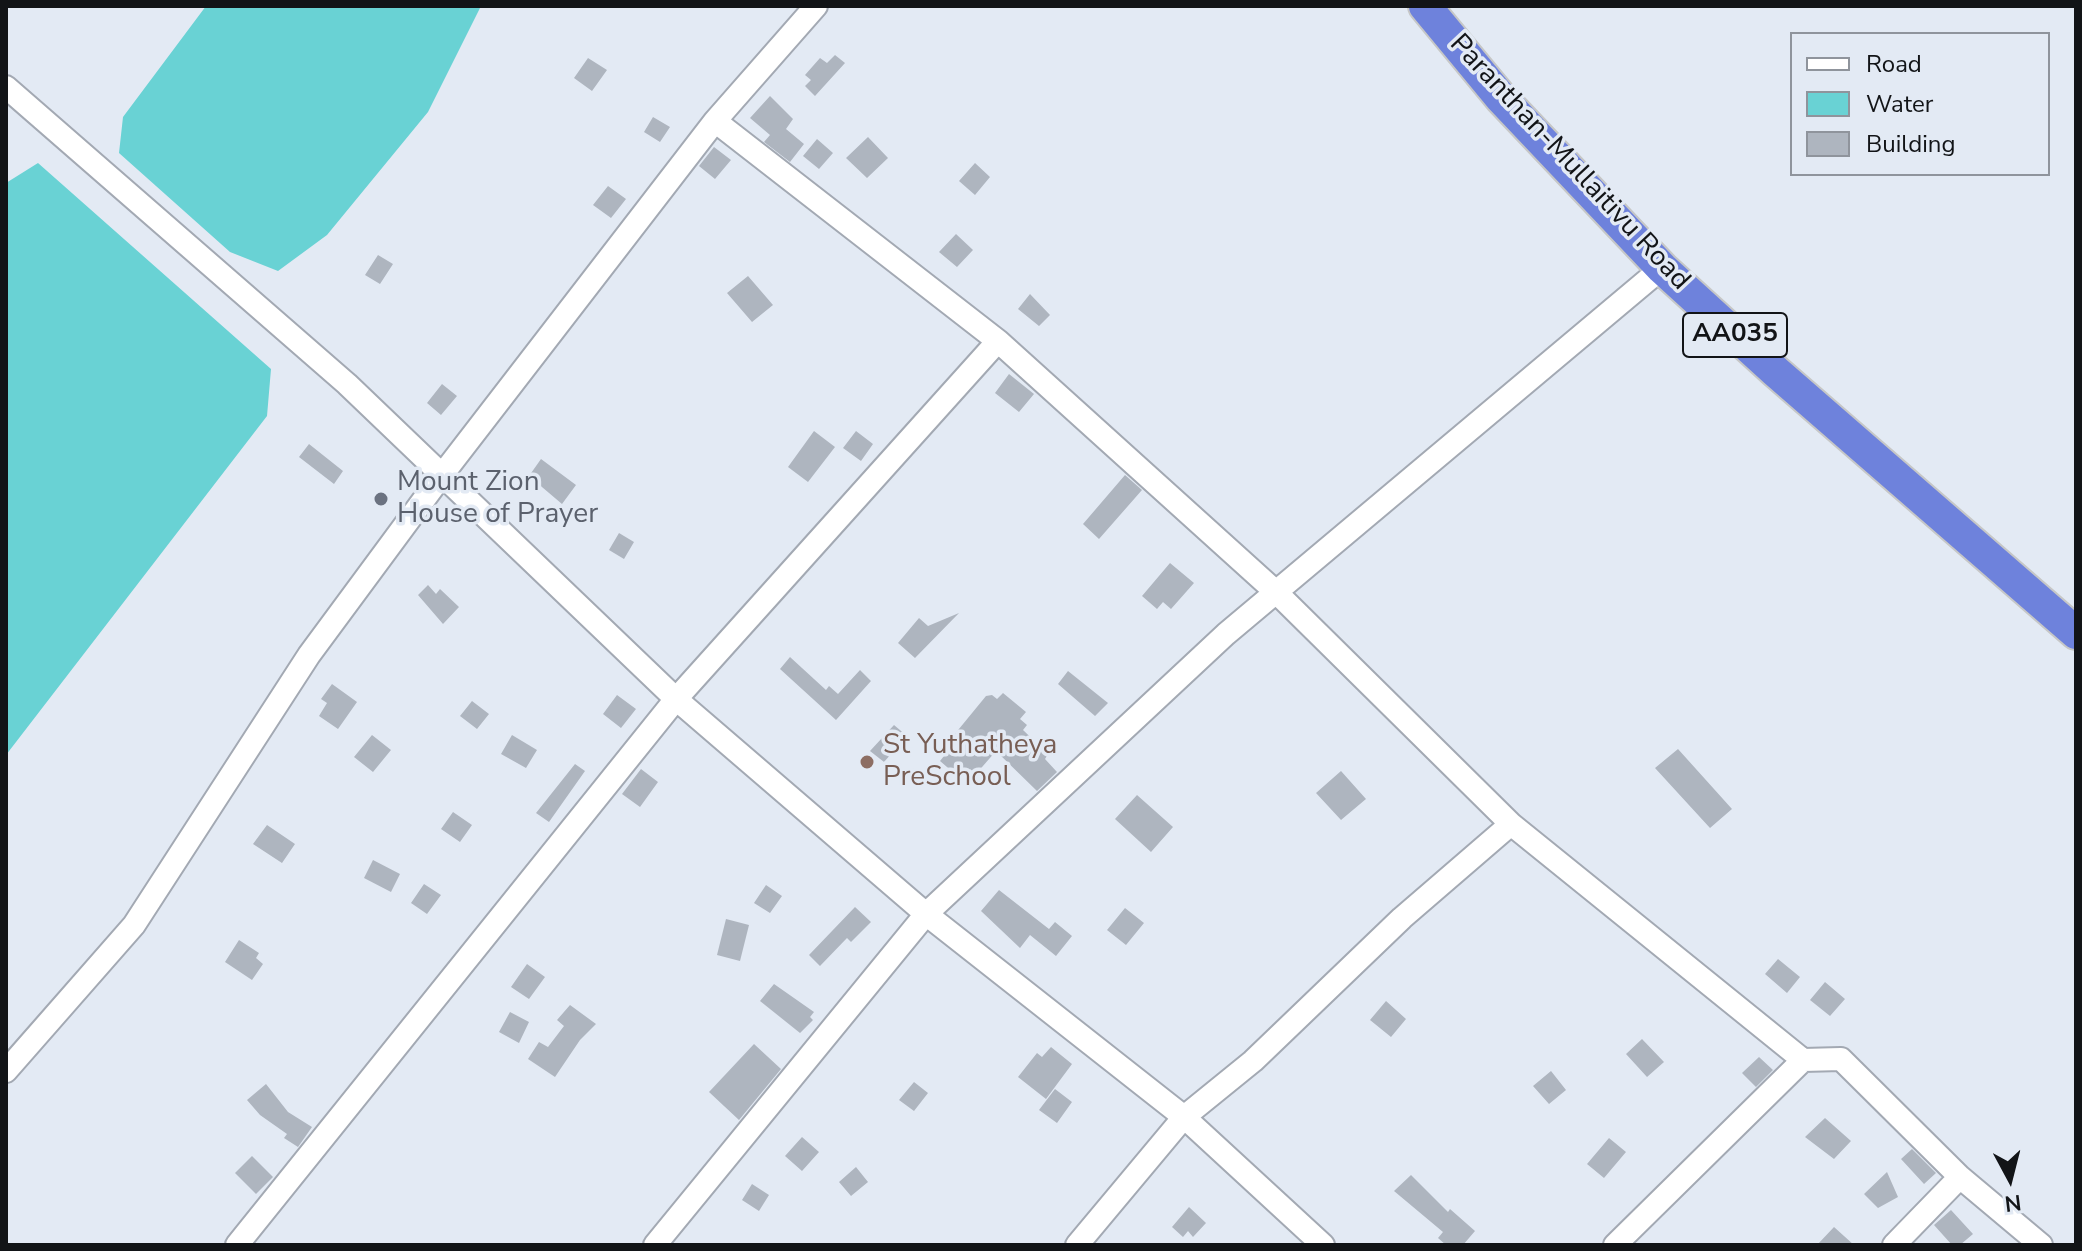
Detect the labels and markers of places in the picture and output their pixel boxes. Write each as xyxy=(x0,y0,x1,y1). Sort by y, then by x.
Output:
place label: Mount Zion House of Prayer xyxy=(397,466,598,532)
marker: Mount Zion House of Prayer xyxy=(372,490,390,508)
place label: St Yuthatheya PreSchool xyxy=(883,729,1057,795)
marker: St Yuthatheya PreSchool xyxy=(858,753,876,771)

